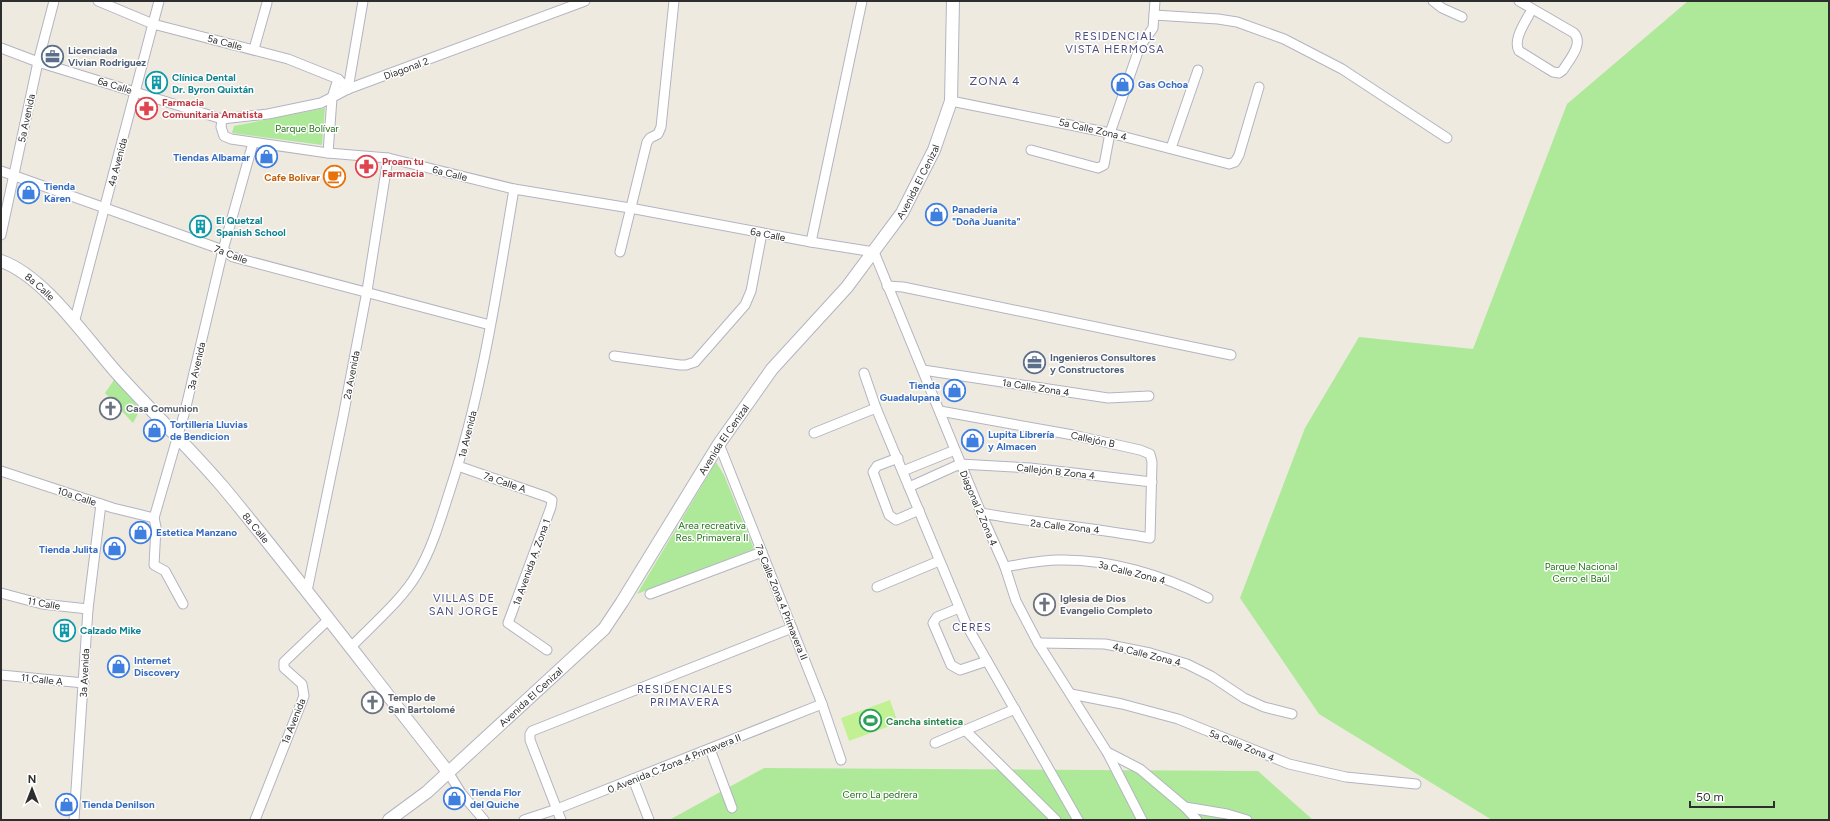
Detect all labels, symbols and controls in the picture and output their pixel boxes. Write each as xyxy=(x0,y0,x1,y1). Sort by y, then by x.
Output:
district label: RESIDENCIAL VISTA HERMOSA xyxy=(1065,30,1165,56)
street label: 5a Calle xyxy=(206,32,244,53)
office icon: Licenciada Vivian Rodriguez xyxy=(40,43,66,69)
place label: Licenciada Vivian Rodriguez xyxy=(68,44,146,69)
street label: Diagonal 2 xyxy=(382,54,430,83)
building icon: Clínica Dental Dr. Byron Quixtán xyxy=(143,70,169,96)
place label: Clínica Dental Dr. Byron Quixtán xyxy=(172,71,254,96)
shop icon: Gas Ochoa xyxy=(1110,71,1136,97)
street label: 6a Calle xyxy=(96,74,134,97)
district label: ZONA 4 xyxy=(970,74,1020,88)
place label: Gas Ochoa xyxy=(1138,78,1188,91)
street label: 5a Avenida xyxy=(15,93,38,144)
pharmacy icon: Farmacia Comunitaria Amatista xyxy=(134,95,160,121)
place label: Farmacia Comunitaria Amatista xyxy=(162,96,263,121)
street label: 5a Calle Zona 4 xyxy=(1058,115,1128,144)
park label: Parque Bolívar xyxy=(275,122,339,135)
street label: 4a Avenida xyxy=(105,136,130,188)
street label: Avenida El Cenizal xyxy=(894,143,942,222)
shop icon: Tiendas Albamar xyxy=(253,144,279,170)
place label: Tiendas Albamar xyxy=(173,151,250,164)
pharmacy icon: Proam tu Farmacia xyxy=(353,154,379,180)
place label: Proam tu Farmacia xyxy=(382,155,424,180)
street label: 6a Calle xyxy=(431,163,469,184)
cafe icon: Cafe Bolívar xyxy=(322,164,348,190)
place label: Cafe Bolívar xyxy=(264,171,320,184)
shop icon: Tienda Karen xyxy=(15,179,41,205)
place label: Tienda Karen xyxy=(44,180,75,205)
shop icon: Panadería "Doña Juanita" xyxy=(924,202,950,228)
place label: Panadería "Doña Juanita" xyxy=(952,203,1021,228)
building icon: El Quetzal Spanish School xyxy=(188,213,214,239)
place label: El Quetzal Spanish School xyxy=(216,214,286,239)
street label: 6a Calle xyxy=(749,225,787,244)
street label: 7a Calle xyxy=(212,242,250,267)
street label: 8a Calle xyxy=(22,270,58,304)
street label: 3a Avenida xyxy=(185,341,208,391)
street label: 2a Avenida xyxy=(340,350,363,400)
office icon: Ingenieros Consultores y Constructores xyxy=(1021,350,1047,376)
place label: Ingenieros Consultores y Constructores xyxy=(1050,351,1156,376)
street label: 1a Calle Zona 4 xyxy=(1001,376,1070,399)
shop icon: Tienda Guadalupana xyxy=(942,378,968,404)
place label: Tienda Guadalupana xyxy=(880,379,940,404)
church icon: Casa Comunion xyxy=(97,395,123,421)
place label: Casa Comunion xyxy=(126,402,199,415)
street label: Avenida El Cenizal xyxy=(696,402,752,477)
street label: 1a Avenida xyxy=(455,409,480,459)
shop icon: Tortillería Lluvias de Bendicion xyxy=(142,417,168,443)
place label: Tortillería Lluvias de Bendicion xyxy=(170,418,248,443)
shop icon: Lupita Librería y Almacen xyxy=(959,427,985,453)
place label: Lupita Librería y Almacen xyxy=(988,428,1054,453)
street label: Callejón B xyxy=(1070,428,1116,451)
street label: Callejón B Zona 4 xyxy=(1016,461,1096,482)
street label: Diagonal 2 Zona 4 xyxy=(957,468,1000,548)
street label: 7a Calle A xyxy=(482,469,528,496)
street label: 10a Calle xyxy=(56,484,99,509)
street label: 8a Calle xyxy=(239,510,272,546)
street label: 2a Calle Zona 4 xyxy=(1030,516,1100,537)
street label: 1a Avenida A, Zona 1 xyxy=(510,517,553,607)
shop icon: Estetica Manzano xyxy=(128,519,154,545)
park label: Area recreativa Res. Primavera II xyxy=(676,519,748,544)
place label: Estetica Manzano xyxy=(156,526,237,539)
shop icon: Tienda Julita xyxy=(101,536,127,562)
street label: 7a Calle Zona 4 Primavera II xyxy=(752,542,811,662)
place label: Tienda Julita xyxy=(39,543,98,556)
street label: 3a Calle Zona 4 xyxy=(1097,558,1167,587)
park label: Parque Nacional Cerro el Baúl xyxy=(1545,560,1617,585)
church icon: Iglesia de Dios Evangelio Completo xyxy=(1032,591,1058,617)
district label: VILLAS DE SAN JORGE xyxy=(429,592,499,618)
place label: Iglesia de Dios Evangelio Completo xyxy=(1060,592,1153,617)
street label: 11 Calle xyxy=(27,594,62,613)
building icon: Calzado Mike xyxy=(52,617,78,643)
district label: CERES xyxy=(952,621,992,634)
place label: Calzado Mike xyxy=(80,624,142,637)
street label: 4a Calle Zona 4 xyxy=(1111,640,1182,669)
street label: 3a Avenida xyxy=(77,648,92,698)
shop icon: Internet Discovery xyxy=(105,653,131,679)
place label: Internet Discovery xyxy=(134,654,180,679)
street label: Avenida El Cenizal xyxy=(496,664,565,730)
street label: 11 Calle A xyxy=(20,671,64,688)
district label: RESIDENCIALES PRIMAVERA xyxy=(637,683,733,709)
church icon: Templo de San Bartolomé xyxy=(359,690,385,716)
place label: Templo de San Bartolomé xyxy=(388,691,455,716)
street label: 1a Avenida xyxy=(278,697,308,746)
sports icon: Cancha sintetica xyxy=(857,708,883,734)
place label: Cancha sintetica xyxy=(886,715,963,728)
street label: 5a Calle Zona 4 xyxy=(1207,726,1276,765)
street label: 0 Avenida C Zona 4 Primavera II xyxy=(605,731,743,796)
north arrow xyxy=(12,769,52,809)
text: N xyxy=(28,773,36,786)
scale bar xyxy=(1690,783,1774,809)
shop icon: Tienda Flor del Quiche xyxy=(442,785,468,811)
place label: Tienda Flor del Quiche xyxy=(470,786,521,811)
park label: Cerro La pedrera xyxy=(842,788,918,801)
text: 50 m xyxy=(1696,790,1724,804)
shop icon: Tienda Denilson xyxy=(53,791,79,817)
place label: Tienda Denilson xyxy=(82,798,155,811)

